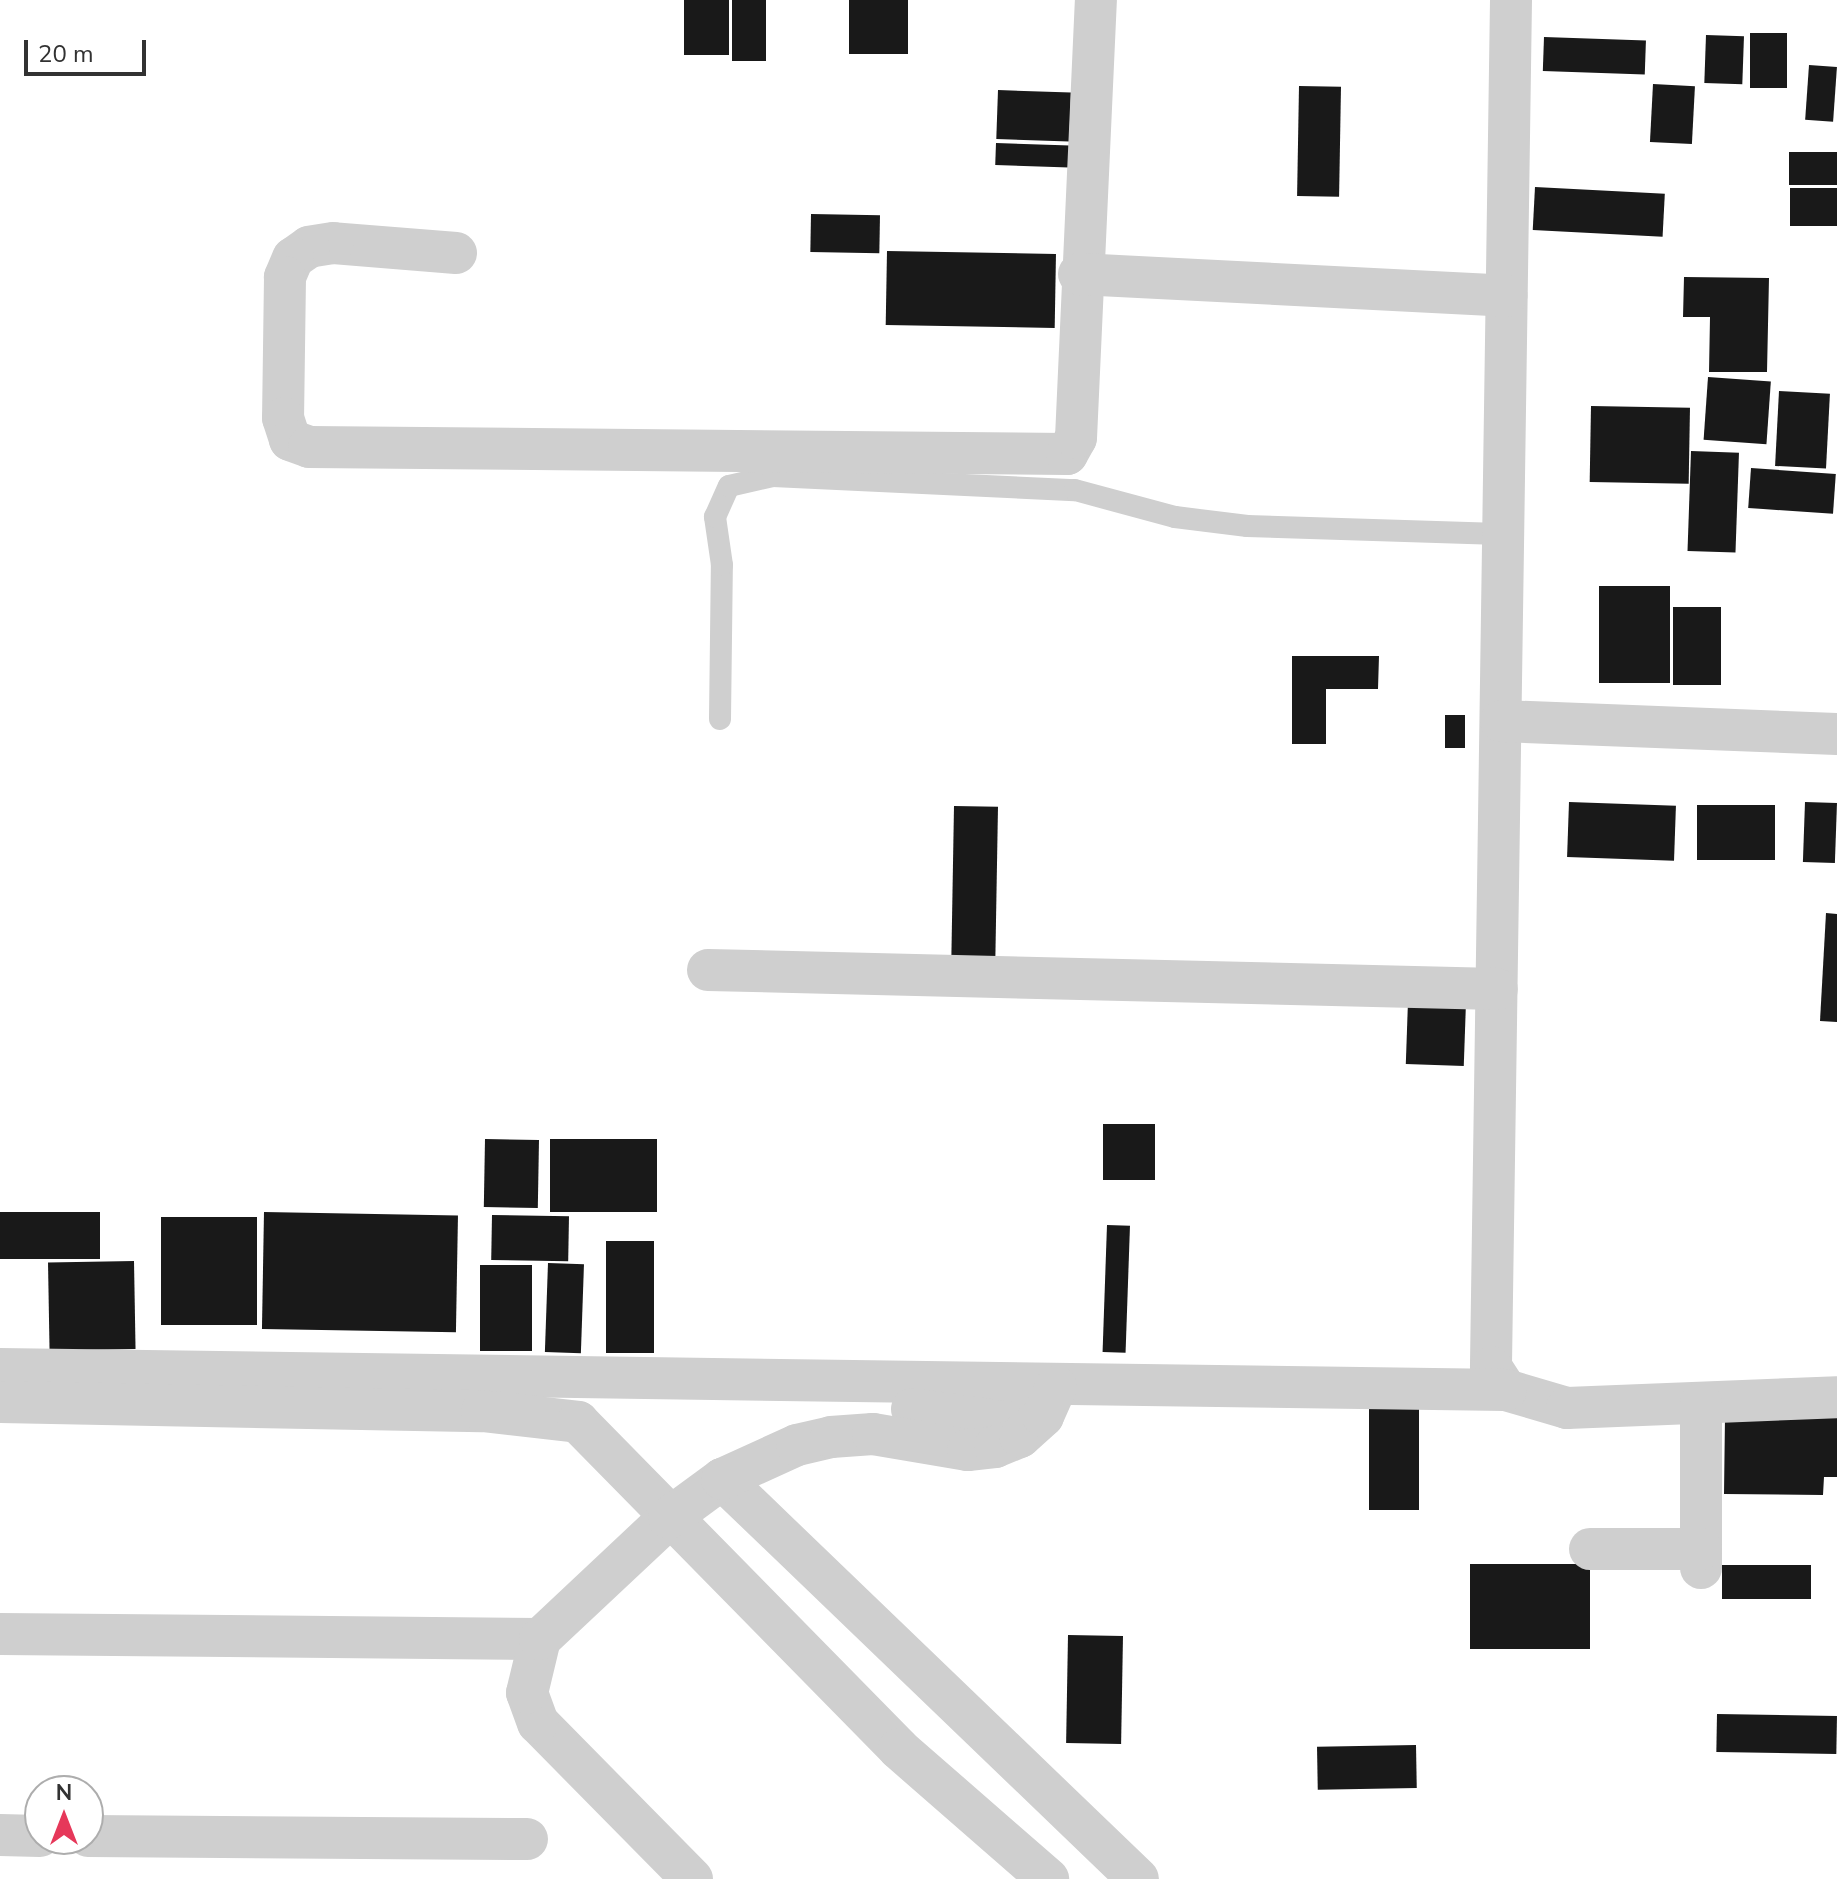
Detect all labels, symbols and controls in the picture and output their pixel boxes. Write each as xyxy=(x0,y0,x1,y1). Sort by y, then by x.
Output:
scale bar xyxy=(28,24,150,74)
text: 20 m xyxy=(38,38,94,70)
north arrow xyxy=(24,1775,104,1855)
text: N xyxy=(56,1778,72,1808)

